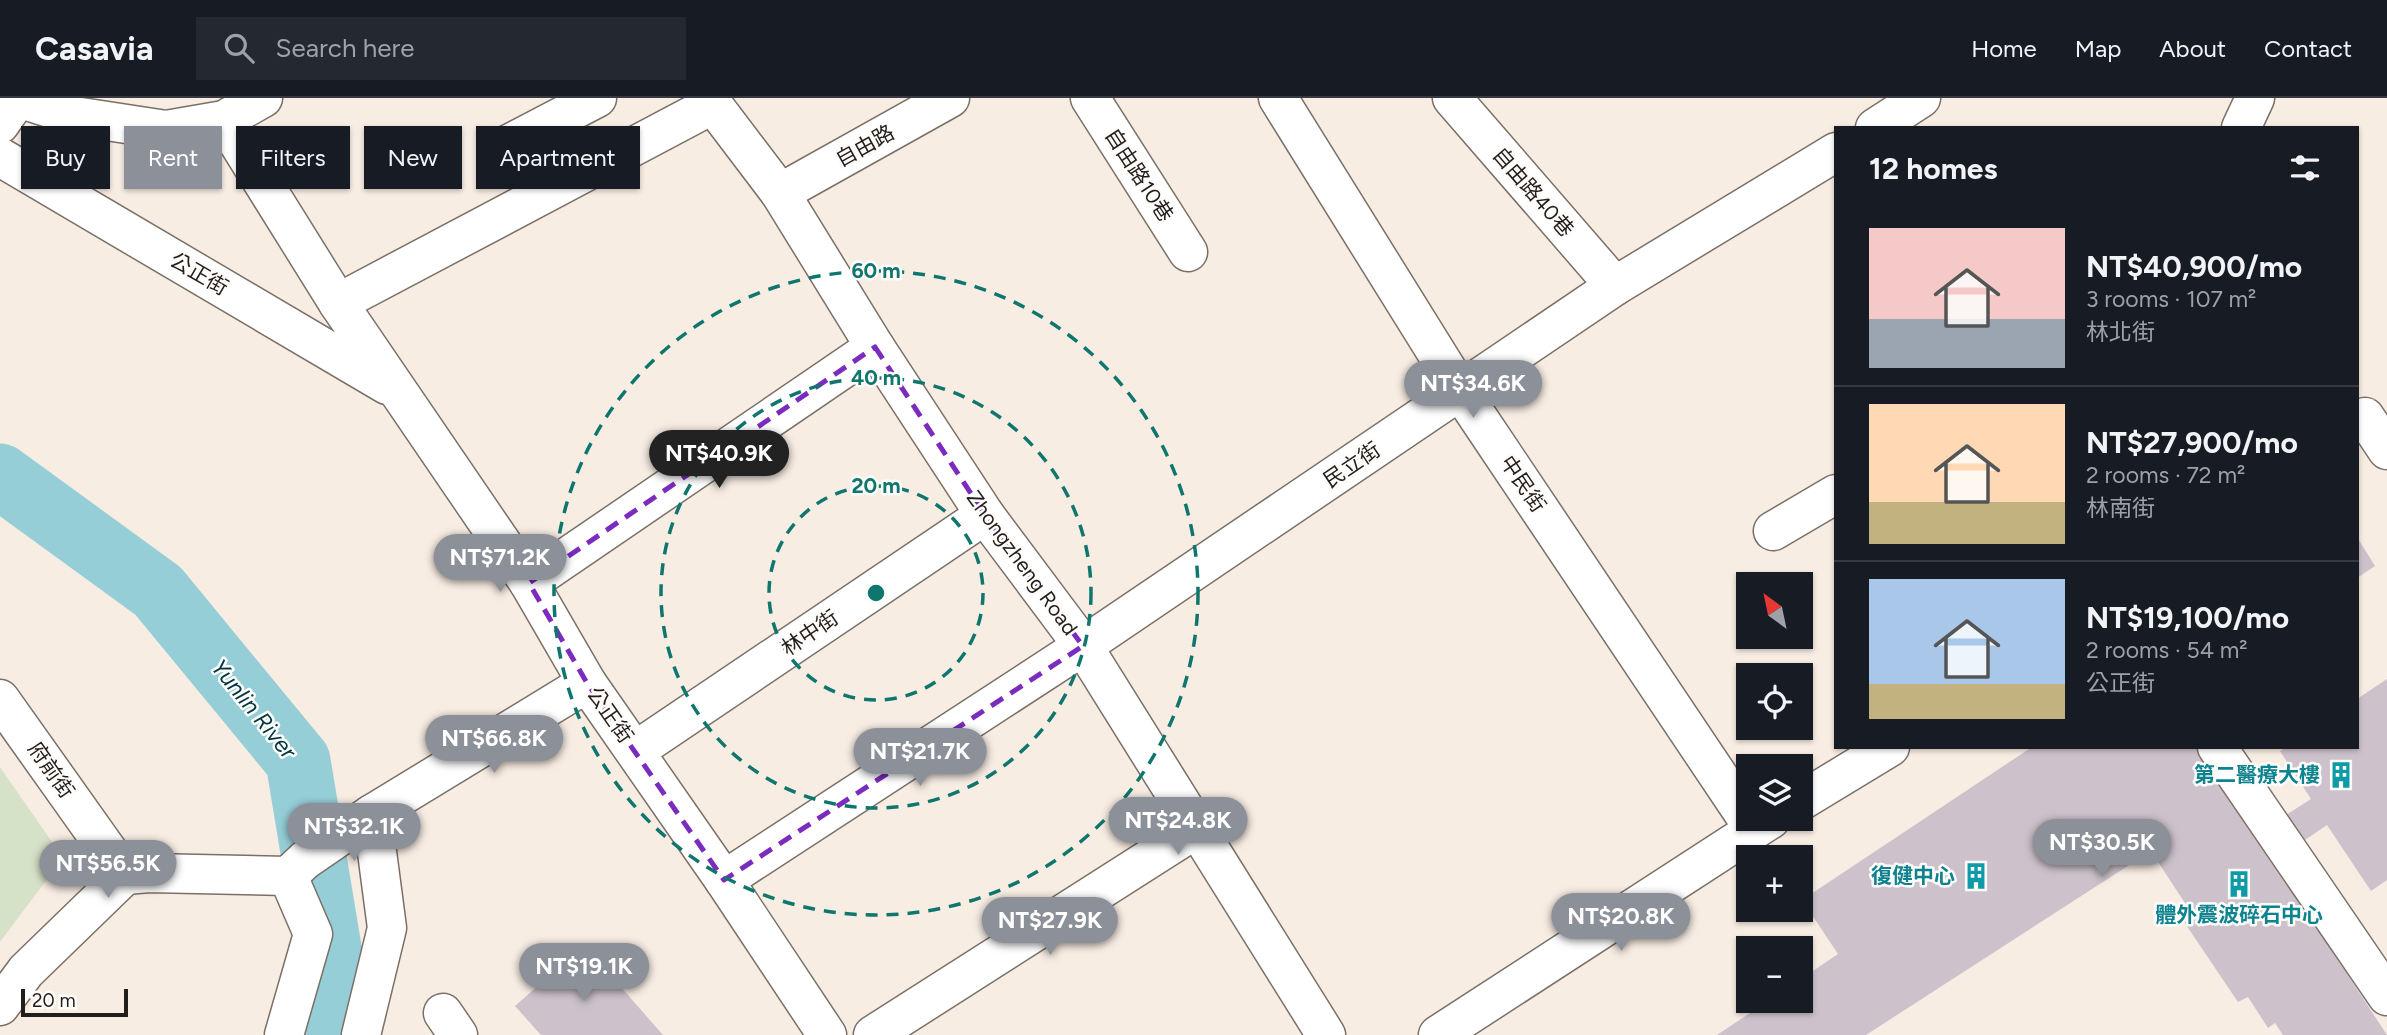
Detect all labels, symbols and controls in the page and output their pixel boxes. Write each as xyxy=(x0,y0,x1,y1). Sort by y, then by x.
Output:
search box xyxy=(196,17,686,80)
text: Casavia xyxy=(35,29,154,68)
icon: search xyxy=(220,29,258,67)
text: Search here xyxy=(276,32,415,64)
text: Home xyxy=(1971,34,2037,63)
text: Map xyxy=(2075,34,2121,63)
text: About xyxy=(2159,34,2226,63)
text: Contact xyxy=(2264,34,2352,63)
street label: 自由路 xyxy=(831,119,898,172)
street label: 自由路10巷 xyxy=(1100,123,1179,226)
chip: Buy xyxy=(21,126,110,189)
chip: Rent xyxy=(124,126,222,189)
chip: Filters xyxy=(236,126,350,189)
chip: New xyxy=(364,126,462,189)
chip: Apartment xyxy=(476,126,640,189)
street label: 自由路40巷 xyxy=(1488,142,1579,242)
icon: filters xyxy=(2286,149,2324,187)
text: 12 homes xyxy=(1869,150,1997,187)
street label: 公正街 xyxy=(166,247,233,300)
text: NT$40,900/mo xyxy=(2086,248,2302,285)
icon: home xyxy=(1925,256,2009,340)
text: 60 m xyxy=(851,258,901,283)
text: 3 rooms · 107 m² xyxy=(2086,285,2256,313)
text: 林北街 xyxy=(2086,318,2155,346)
pin: NT$34.6K xyxy=(1401,360,1545,420)
text: 40 m xyxy=(851,365,901,390)
text: NT$34.6K xyxy=(1420,369,1526,397)
text: NT$27,900/mo xyxy=(2086,424,2298,461)
pin: NT$40.9K xyxy=(647,430,791,490)
icon: home xyxy=(1925,432,2009,516)
street label: 民立街 xyxy=(1319,437,1385,493)
text: NT$40.9K xyxy=(665,439,773,467)
street label: 中民街 xyxy=(1495,451,1551,517)
text: 2 rooms · 72 m² xyxy=(2086,461,2245,489)
text: 20 m xyxy=(851,473,901,498)
street label: Zhongzheng Road xyxy=(962,486,1083,640)
text: 林南街 xyxy=(2086,494,2155,522)
pin: NT$71.2K xyxy=(428,534,572,594)
text: NT$71.2K xyxy=(450,543,550,571)
north arrow xyxy=(1736,572,1813,649)
map controls xyxy=(1736,572,1813,1013)
centre of rings xyxy=(864,581,888,605)
text: NT$19,100/mo xyxy=(2086,599,2289,636)
street label: 林中街 xyxy=(777,605,843,661)
icon: home xyxy=(1925,607,2009,691)
text: 2 rooms · 54 m² xyxy=(2086,636,2248,664)
water label: Yunlin River xyxy=(205,654,303,765)
button: locate xyxy=(1736,663,1813,740)
text: 公正街 xyxy=(2086,669,2155,697)
street label: 公正街 xyxy=(582,682,639,748)
pin: NT$66.8K xyxy=(422,716,566,775)
text: NT$66.8K xyxy=(441,724,547,752)
pin: NT$21.7K xyxy=(848,728,992,788)
street label: 府前街 xyxy=(23,737,80,803)
text: NT$21.7K xyxy=(870,737,970,765)
button: layers xyxy=(1736,754,1813,831)
building icon: 第二醫療大樓 xyxy=(2326,760,2356,790)
place label: 第二醫療大樓 xyxy=(2194,762,2320,787)
pin: NT$24.8K xyxy=(1106,798,1250,857)
pin: NT$32.1K xyxy=(282,804,426,863)
text: NT$24.8K xyxy=(1125,806,1231,834)
text: NT$32.1K xyxy=(304,812,404,840)
pin: NT$30.5K xyxy=(2030,820,2174,879)
text: NT$30.5K xyxy=(2049,828,2155,856)
pin: NT$56.5K xyxy=(36,840,180,900)
button: + xyxy=(1736,845,1813,922)
text: NT$56.5K xyxy=(55,849,161,877)
building icon: 復健中心 xyxy=(1961,861,1991,891)
place label: 復健中心 xyxy=(1871,863,1955,888)
building icon: 體外震波碎石中心 xyxy=(2224,869,2254,899)
pin: NT$20.8K xyxy=(1549,894,1693,953)
pin: NT$27.9K xyxy=(978,898,1122,957)
text: NT$20.8K xyxy=(1567,902,1675,930)
place label: 體外震波碎石中心 xyxy=(2155,902,2323,927)
text: NT$27.9K xyxy=(998,906,1102,934)
button: − xyxy=(1736,936,1813,1013)
pin: NT$19.1K xyxy=(512,944,656,1003)
text: NT$19.1K xyxy=(535,952,633,980)
scale bar xyxy=(21,986,128,1018)
text: 20 m xyxy=(32,989,76,1012)

